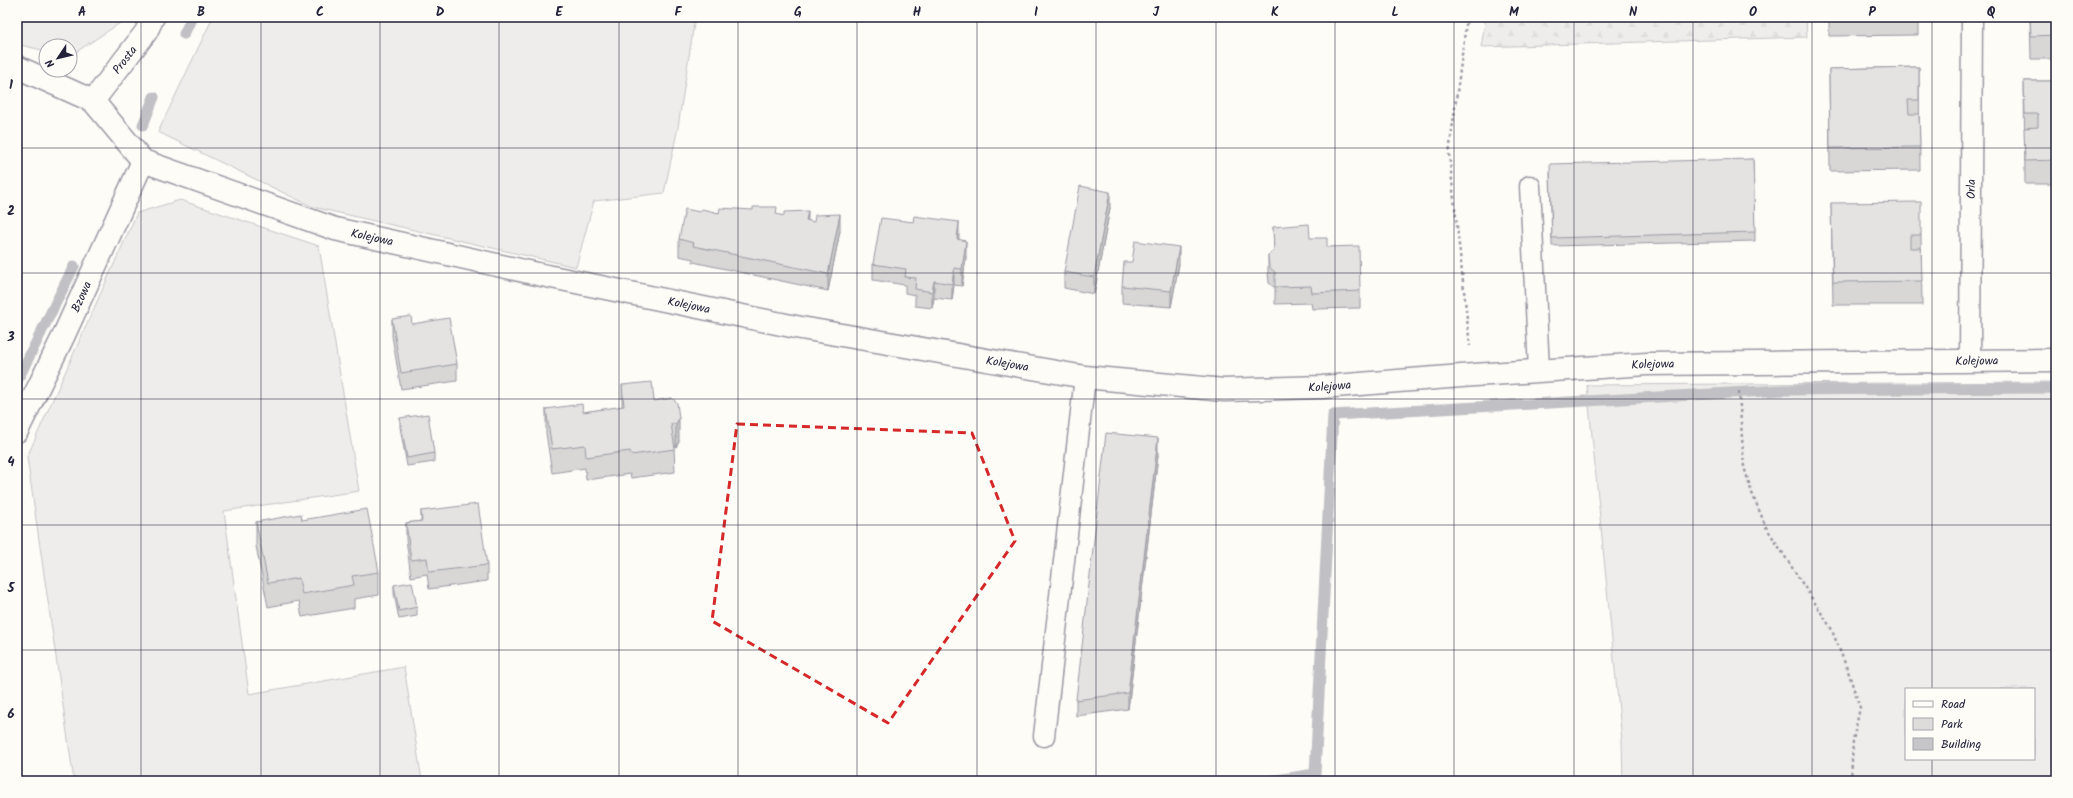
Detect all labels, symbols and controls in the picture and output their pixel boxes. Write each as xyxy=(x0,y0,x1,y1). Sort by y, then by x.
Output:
text: A xyxy=(78,2,86,23)
text: B xyxy=(197,2,205,23)
text: C xyxy=(316,2,324,23)
text: D xyxy=(436,2,445,23)
text: E xyxy=(555,2,563,23)
text: F xyxy=(674,2,682,23)
text: G xyxy=(794,2,802,23)
text: H xyxy=(913,2,922,23)
text: I xyxy=(1034,2,1038,23)
text: J xyxy=(1153,2,1160,23)
text: K xyxy=(1271,2,1279,23)
text: L xyxy=(1391,2,1399,23)
text: M xyxy=(1509,2,1519,23)
text: N xyxy=(1629,2,1638,23)
text: O xyxy=(1749,2,1757,23)
text: P xyxy=(1868,2,1876,23)
text: Q xyxy=(1987,2,1996,23)
north arrow xyxy=(38,38,78,78)
street label: Prosta xyxy=(108,42,142,78)
text: N xyxy=(41,55,60,71)
text: 1 xyxy=(9,75,13,96)
street label: Orla xyxy=(1962,179,1981,199)
text: 2 xyxy=(7,201,15,222)
street label: Kolejowa xyxy=(349,224,395,252)
street label: Bzowa xyxy=(67,278,97,315)
street label: Kolejowa xyxy=(666,292,712,319)
text: 3 xyxy=(6,327,15,348)
street label: Kolejowa xyxy=(985,351,1031,377)
street label: Kolejowa xyxy=(1955,352,1999,371)
street label: Kolejowa xyxy=(1631,355,1675,375)
street label: Kolejowa xyxy=(1308,376,1352,397)
text: 4 xyxy=(7,452,15,473)
text: 5 xyxy=(7,578,16,599)
legend xyxy=(1905,688,2035,760)
text: Road xyxy=(1941,695,1966,714)
text: 6 xyxy=(7,704,15,725)
text: Park xyxy=(1941,715,1963,734)
text: Building xyxy=(1941,735,1981,754)

